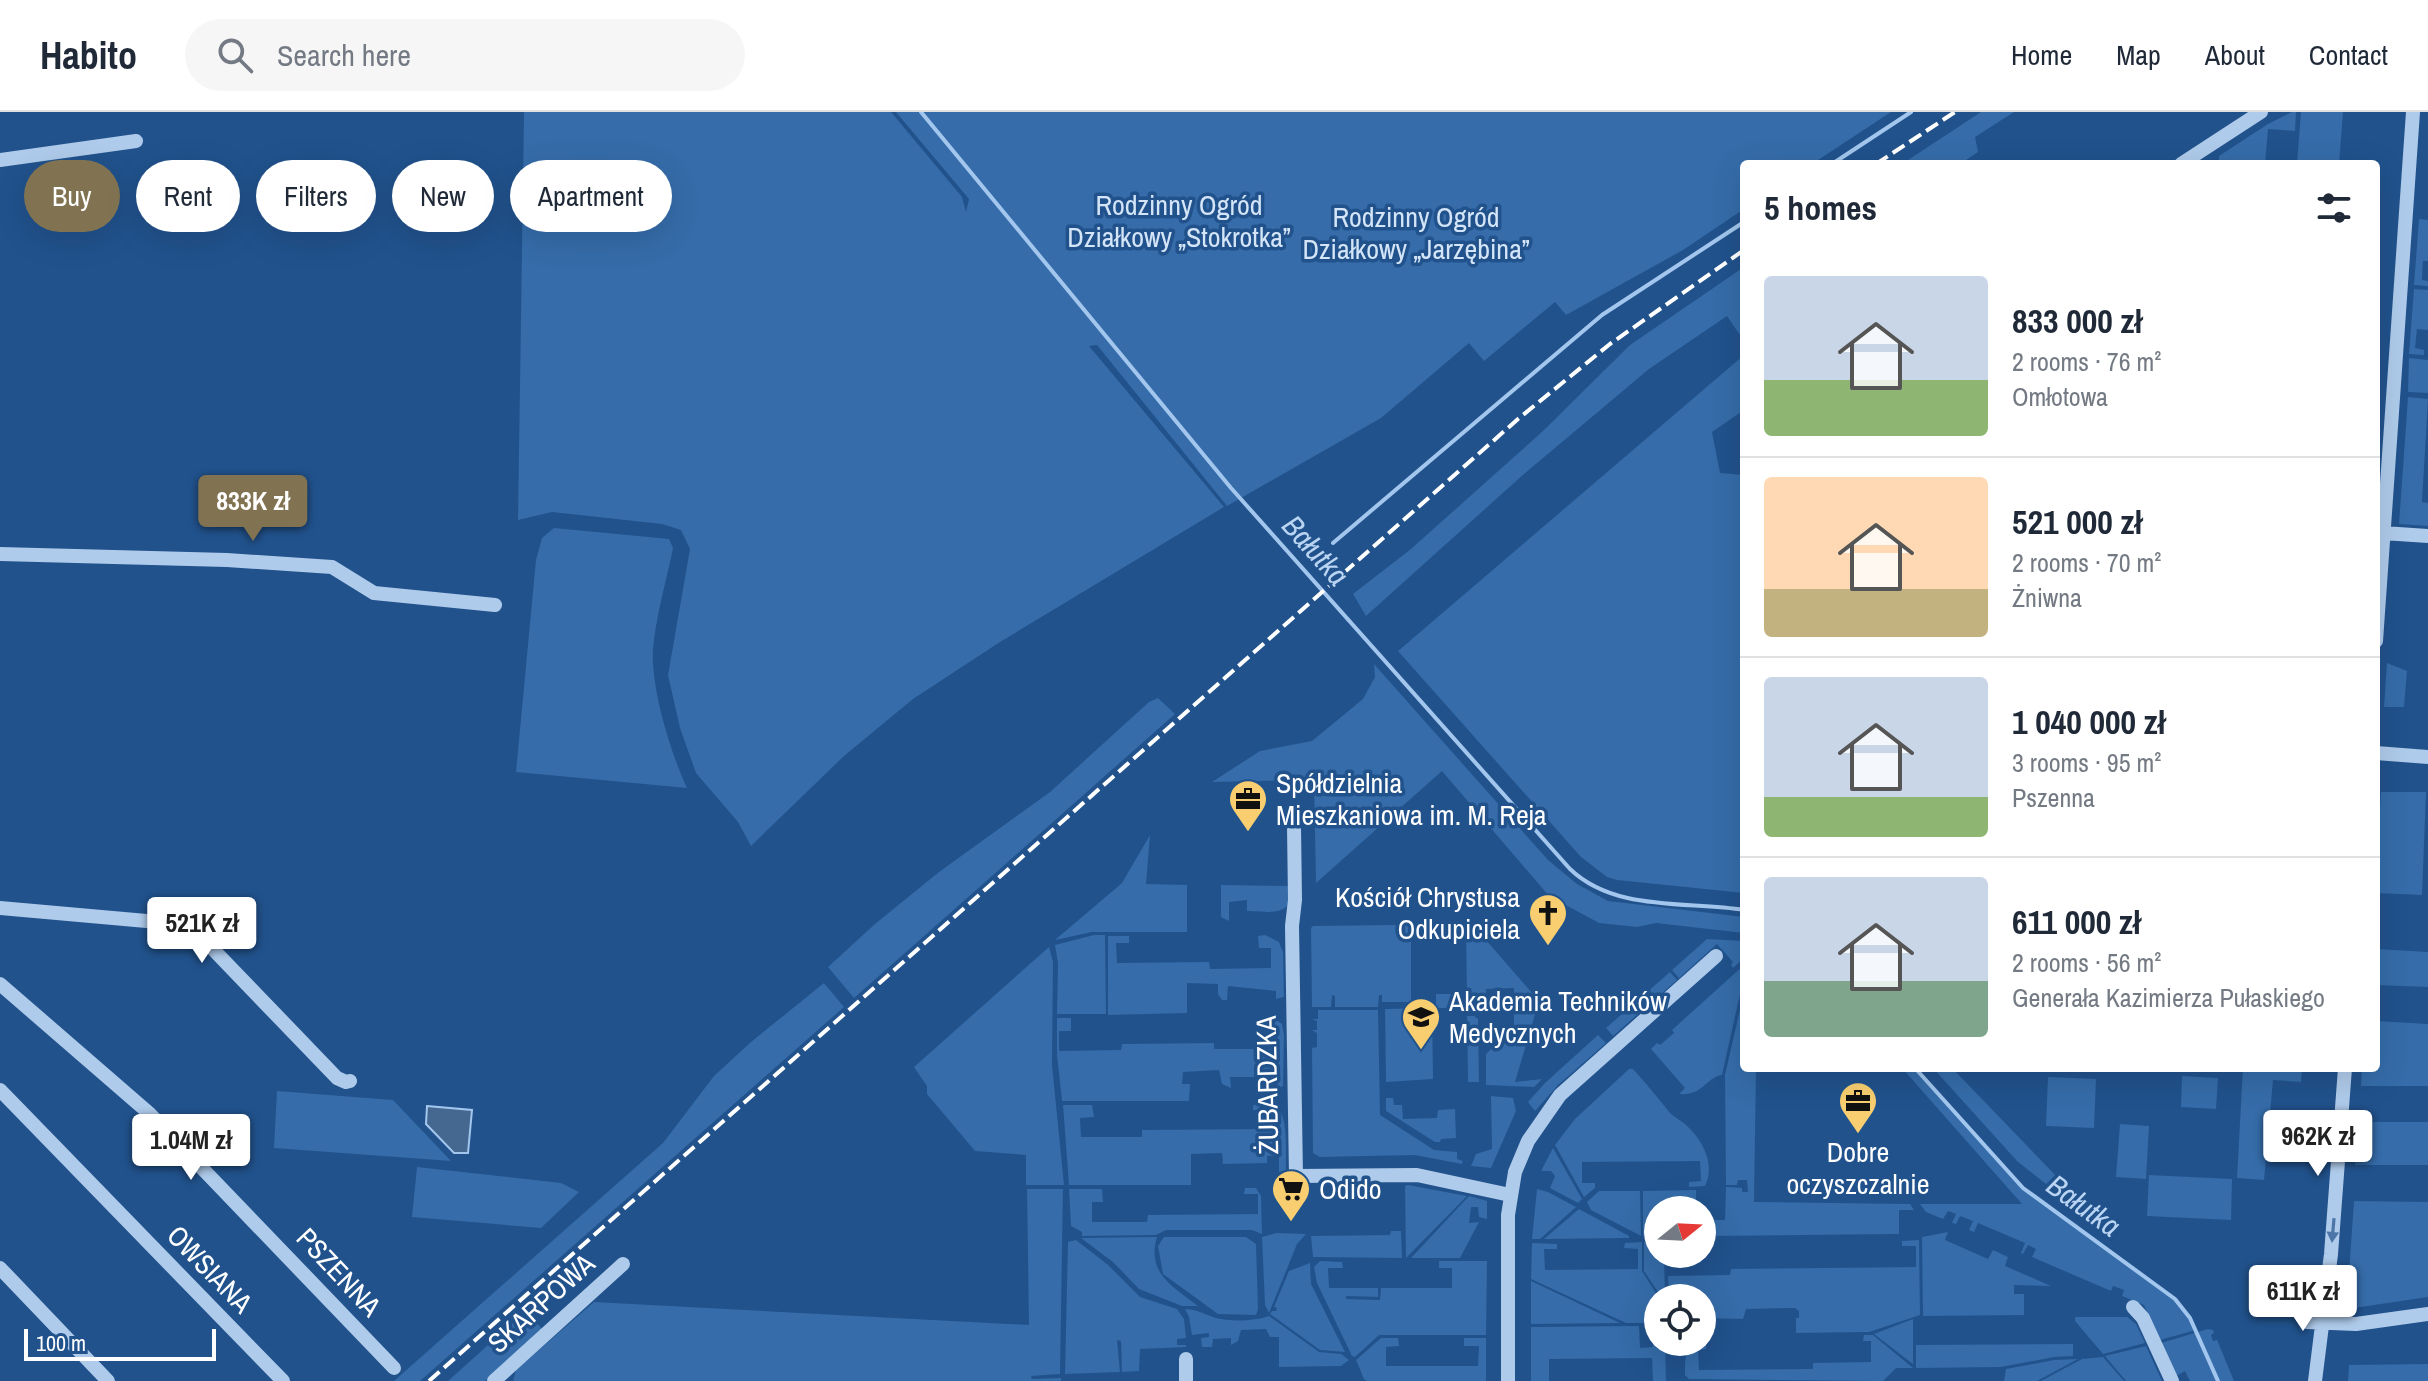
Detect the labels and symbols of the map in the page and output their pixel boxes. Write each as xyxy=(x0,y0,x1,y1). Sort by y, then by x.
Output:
park label: Rodzinny Ogród Działkowy „Stokrotka” xyxy=(1067,186,1291,256)
park label: Rodzinny Ogród Działkowy „Jarzębina” xyxy=(1302,198,1530,268)
pin: 833K zł xyxy=(179,475,327,543)
water label: Bałutka xyxy=(1274,506,1358,594)
place label: Spółdzielnia Mieszkaniowa im. M. Reja xyxy=(1276,764,1547,834)
office icon: Spółdzielnia Mieszkaniowa im. M. Reja xyxy=(1227,778,1269,833)
place label: Kościół Chrystusa Odkupiciela xyxy=(1335,878,1520,948)
church icon: Kościół Chrystusa Odkupiciela xyxy=(1527,892,1569,947)
pin: 521K zł xyxy=(128,897,276,965)
place label: Akademia Techników Medycznych xyxy=(1448,982,1667,1052)
school or university icon: Akademia Techników Medycznych xyxy=(1400,996,1442,1051)
street label: ŻUBARDZKA xyxy=(1247,1014,1287,1155)
office icon: Dobre oczyszczalnie xyxy=(1837,1080,1879,1135)
pin: 962K zł xyxy=(2244,1110,2392,1178)
pin: 1.04M zł xyxy=(108,1114,274,1182)
place label: Dobre oczyszczalnie xyxy=(1787,1133,1929,1203)
water label: Bałutka xyxy=(2039,1165,2129,1245)
supermarket icon: Odido xyxy=(1270,1168,1312,1223)
place label: Odido xyxy=(1319,1170,1382,1208)
north arrow xyxy=(1644,1196,1716,1268)
street label: OWSIANA xyxy=(159,1217,262,1322)
one-way arrow xyxy=(2327,1218,2340,1243)
street label: PSZENNA xyxy=(288,1219,390,1325)
street label: SKARPOWA xyxy=(479,1244,603,1361)
pin: 611K zł xyxy=(2229,1265,2377,1333)
scale bar xyxy=(24,1325,216,1361)

